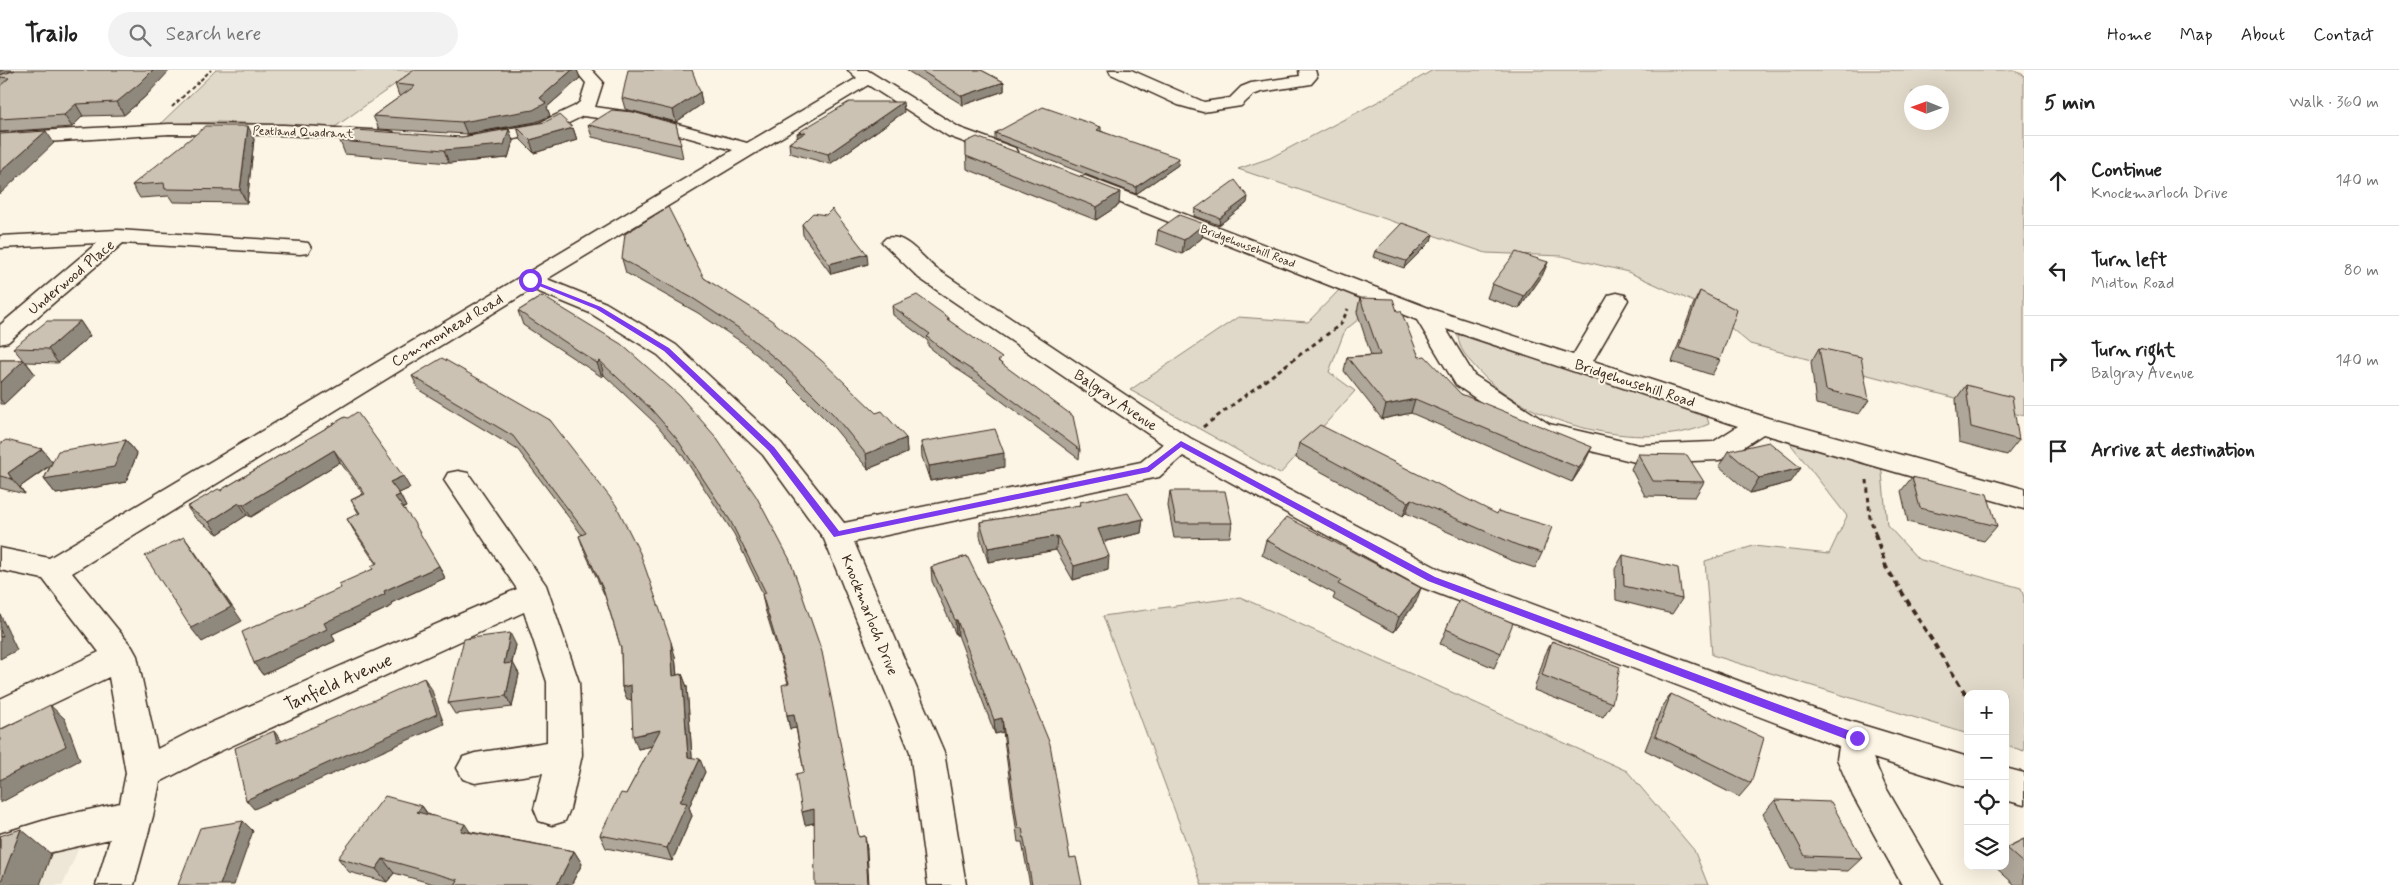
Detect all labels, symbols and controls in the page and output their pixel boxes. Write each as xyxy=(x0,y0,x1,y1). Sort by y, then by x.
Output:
search box xyxy=(108,12,458,57)
text: Trailo xyxy=(25,19,78,50)
icon: search xyxy=(126,21,154,49)
text: Search here xyxy=(166,22,261,47)
text: Home xyxy=(2107,23,2152,47)
text: Map xyxy=(2180,23,2213,47)
text: About xyxy=(2241,23,2285,47)
text: Contact xyxy=(2313,23,2374,47)
north arrow xyxy=(1904,85,1949,130)
text: 5 min xyxy=(2044,89,2096,117)
text: Walk · 360 m xyxy=(2289,92,2379,113)
street label: Peatland Quadrant xyxy=(252,123,354,143)
text: Continue xyxy=(2091,158,2162,183)
icon: ahead xyxy=(2044,167,2072,195)
text: 140 m xyxy=(2335,170,2379,191)
text: Knockmarloch Drive xyxy=(2091,183,2228,204)
street label: Bridgehousehill Road xyxy=(1198,221,1297,272)
street label: Underwood Place xyxy=(24,235,119,320)
text: Turn left xyxy=(2091,248,2167,273)
icon: left xyxy=(2044,257,2072,285)
text: 80 m xyxy=(2344,260,2379,281)
route start xyxy=(519,269,542,292)
text: Midton Road xyxy=(2091,273,2174,294)
street label: Commonhead Road xyxy=(388,290,507,372)
text: Turn right xyxy=(2091,338,2175,363)
icon: right xyxy=(2044,347,2072,375)
text: 140 m xyxy=(2335,350,2379,371)
street label: Bridgehousehill Road xyxy=(1572,355,1698,413)
text: Balgray Avenue xyxy=(2091,363,2194,384)
street label: Balgray Avenue xyxy=(1069,365,1161,437)
icon: arrive xyxy=(2044,437,2072,465)
text: Arrive at destination xyxy=(2091,438,2255,463)
street label: Knockmarloch Drive xyxy=(836,552,902,679)
street label: Tanfield Avenue xyxy=(281,648,396,717)
map controls xyxy=(1964,690,2009,870)
button: + xyxy=(1964,690,2009,735)
route end xyxy=(1846,727,1869,750)
button: − xyxy=(1964,735,2009,780)
button: locate xyxy=(1964,780,2009,825)
button: layers xyxy=(1964,825,2009,870)

